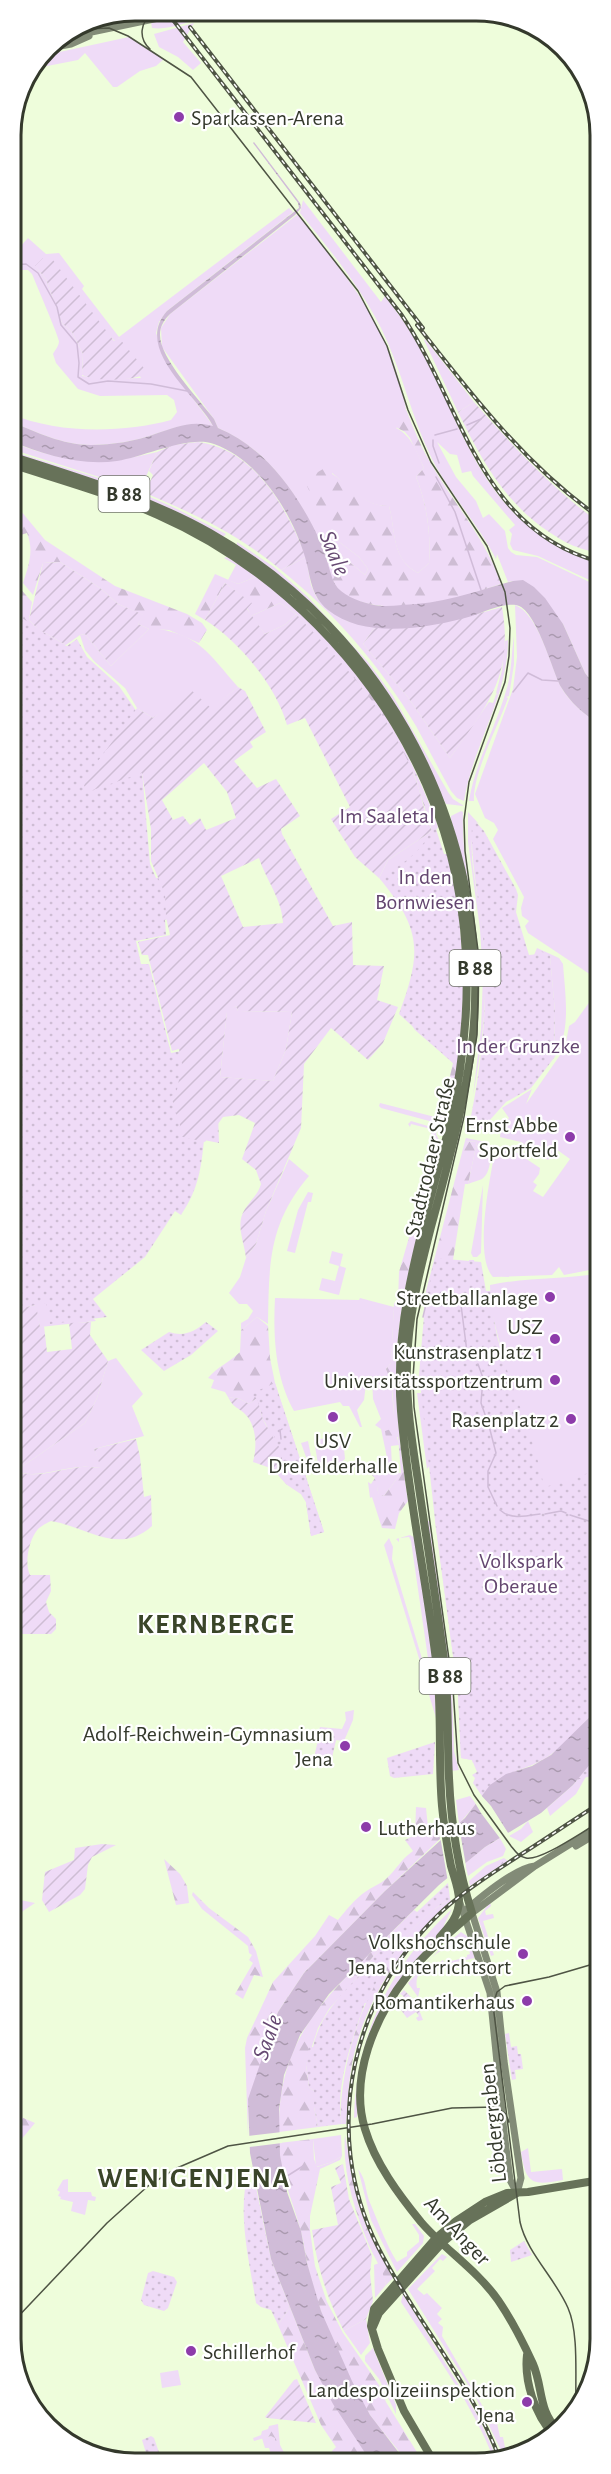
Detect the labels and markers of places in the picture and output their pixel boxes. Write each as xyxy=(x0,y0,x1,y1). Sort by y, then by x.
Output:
place label: Sparkassen-Arena xyxy=(191,107,344,129)
marker: Sparkassen-Arena xyxy=(172,110,186,124)
place label: Ernst Abbe Sportfeld xyxy=(465,1114,558,1161)
marker: Ernst Abbe Sportfeld xyxy=(563,1130,577,1144)
place label: Streetballanlage xyxy=(396,1287,538,1309)
marker: Streetballanlage xyxy=(543,1290,557,1304)
place label: USZ Kunstrasenplatz 1 xyxy=(393,1316,543,1363)
marker: USZ Kunstrasenplatz 1 xyxy=(548,1332,562,1346)
place label: Universitätssportzentrum xyxy=(324,1370,543,1392)
marker: Universitätssportzentrum xyxy=(548,1373,562,1387)
place label: Rasenplatz 2 xyxy=(451,1409,559,1431)
marker: USV Dreifelderhalle xyxy=(326,1410,340,1424)
marker: Rasenplatz 2 xyxy=(564,1412,578,1426)
place label: USV Dreifelderhalle xyxy=(268,1430,398,1477)
place label: Adolf-Reichwein-Gymnasium Jena xyxy=(83,1723,333,1770)
marker: Adolf-Reichwein-Gymnasium Jena xyxy=(338,1739,352,1753)
place label: Lutherhaus xyxy=(378,1817,475,1839)
marker: Lutherhaus xyxy=(359,1820,373,1834)
place label: Volkshochschule Jena Unterrichtsort xyxy=(348,1931,511,1978)
marker: Volkshochschule Jena Unterrichtsort xyxy=(516,1947,530,1961)
place label: Romantikerhaus xyxy=(374,1991,515,2013)
marker: Romantikerhaus xyxy=(520,1994,534,2008)
place label: Schillerhof xyxy=(203,2341,296,2363)
marker: Schillerhof xyxy=(184,2344,198,2358)
place label: Landespolizeiinspektion Jena xyxy=(307,2379,515,2426)
marker: Landespolizeiinspektion Jena xyxy=(520,2395,534,2409)

